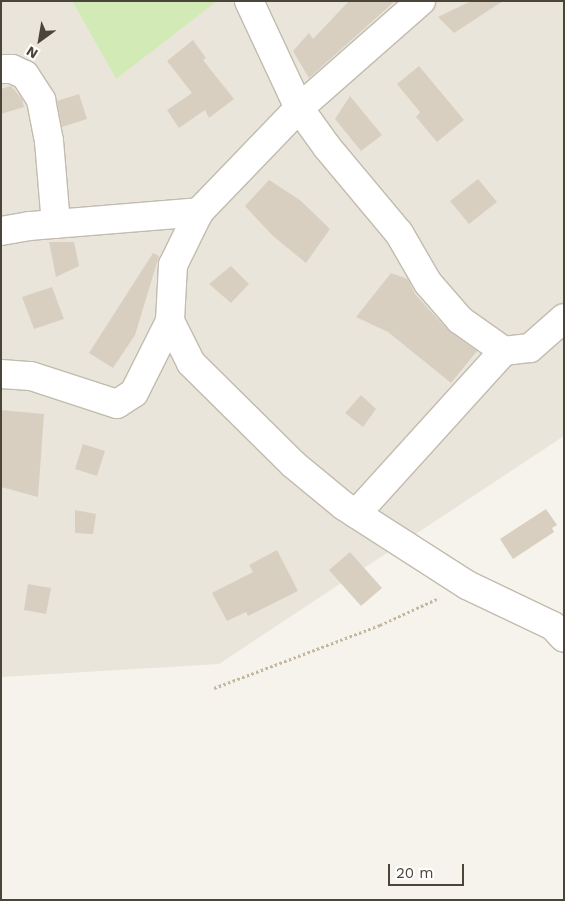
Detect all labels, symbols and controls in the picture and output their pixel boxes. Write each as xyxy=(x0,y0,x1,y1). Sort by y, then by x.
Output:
north arrow xyxy=(15,15,65,65)
text: N xyxy=(23,43,41,62)
scale bar xyxy=(390,854,466,886)
text: 20 m xyxy=(396,864,434,882)

